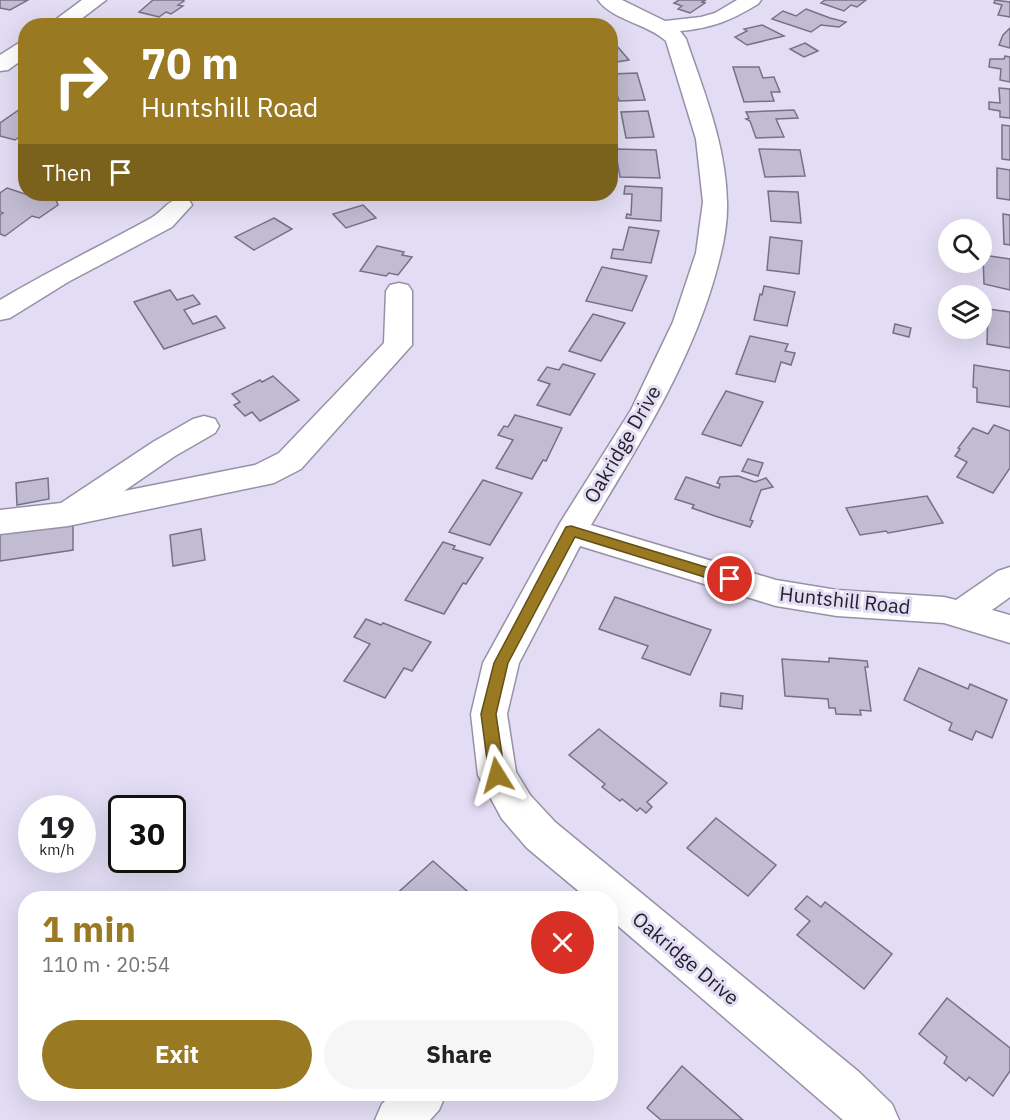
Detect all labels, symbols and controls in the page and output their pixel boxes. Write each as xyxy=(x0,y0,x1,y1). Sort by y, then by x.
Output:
text: 70 m xyxy=(141,36,239,91)
icon: right xyxy=(42,42,120,120)
text: Huntshill Road xyxy=(141,89,318,124)
icon: arrive xyxy=(104,156,137,189)
text: Then xyxy=(42,158,92,187)
map controls xyxy=(938,219,992,339)
button: search xyxy=(938,219,992,273)
button: layers xyxy=(938,285,992,339)
street label: Oakridge Drive xyxy=(577,380,667,508)
pin xyxy=(704,553,755,604)
icon: arrive xyxy=(713,562,746,595)
street label: Huntshill Road xyxy=(778,580,912,620)
position arrow xyxy=(465,743,529,807)
speed limit sign: 30 xyxy=(108,795,186,873)
text: 19 xyxy=(39,807,75,846)
text: km/h xyxy=(39,840,75,859)
text: 1 min xyxy=(42,905,136,952)
street label: Oakridge Drive xyxy=(627,905,745,1011)
button: close xyxy=(531,911,594,974)
text: 110 m · 20:54 xyxy=(42,951,170,978)
button: Exit xyxy=(42,1020,312,1089)
button: Share xyxy=(324,1020,594,1089)

